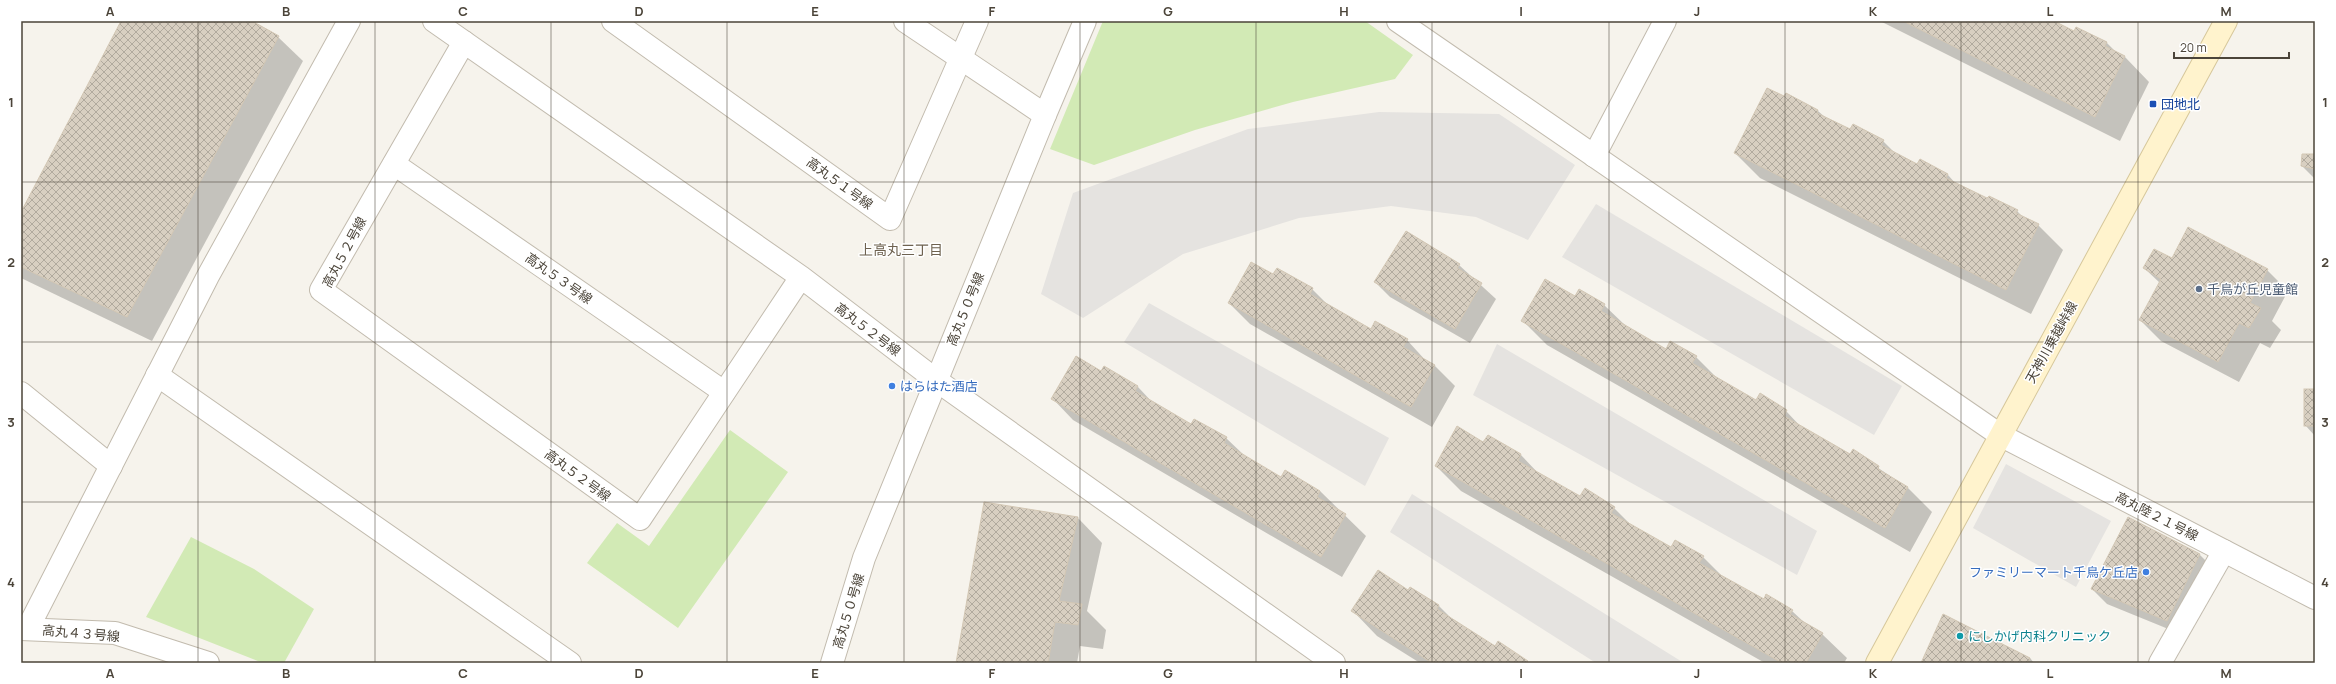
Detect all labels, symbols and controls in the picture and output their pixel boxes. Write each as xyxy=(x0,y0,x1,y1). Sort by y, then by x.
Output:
text: A xyxy=(106,2,115,20)
text: B xyxy=(282,2,290,20)
text: C xyxy=(458,2,468,20)
text: D xyxy=(634,2,644,20)
text: E xyxy=(811,2,819,20)
text: F xyxy=(989,2,996,20)
text: G xyxy=(1163,2,1173,20)
text: H xyxy=(1339,2,1349,20)
text: I xyxy=(1519,2,1523,20)
text: J xyxy=(1694,2,1700,20)
text: K xyxy=(1869,2,1878,20)
text: L xyxy=(2047,2,2054,20)
text: M xyxy=(2220,2,2232,20)
scale bar xyxy=(2174,34,2289,60)
text: 20 m xyxy=(2180,39,2207,56)
text: 1 xyxy=(8,93,14,111)
text: 1 xyxy=(2322,93,2328,111)
place label: 団地北 xyxy=(2161,95,2200,113)
marker: 団地北 xyxy=(2148,99,2158,109)
street label: 高丸５１号線 xyxy=(803,153,877,213)
street label: 高丸５２号線 xyxy=(318,213,370,291)
district label: 上高丸三丁目 xyxy=(859,240,943,259)
street label: 高丸５３号線 xyxy=(522,248,596,308)
text: 2 xyxy=(7,253,15,271)
text: 2 xyxy=(2321,253,2329,271)
street label: 高丸５０号線 xyxy=(942,269,988,349)
place label: 千鳥が丘児童館 xyxy=(2207,280,2298,298)
marker: 千鳥が丘児童館 xyxy=(2194,284,2204,294)
street label: 高丸５２号線 xyxy=(831,298,905,360)
street label: 天神川乗越峠線 xyxy=(2021,298,2081,386)
place label: はらはた酒店 xyxy=(900,377,978,395)
marker: はらはた酒店 xyxy=(887,381,897,391)
text: 3 xyxy=(7,413,15,431)
text: 3 xyxy=(2321,413,2329,431)
street label: 高丸５２号線 xyxy=(541,445,615,505)
street label: 高丸陸２１号線 xyxy=(2112,487,2202,545)
place label: ファミリーマート千鳥ケ丘店 xyxy=(1969,563,2138,581)
marker: ファミリーマート千鳥ケ丘店 xyxy=(2141,567,2151,577)
street label: 高丸５０号線 xyxy=(828,571,868,651)
text: 4 xyxy=(7,573,15,591)
text: 4 xyxy=(2321,573,2329,591)
street label: 高丸４３号線 xyxy=(41,621,121,645)
place label: にしかげ内科クリニック xyxy=(1968,627,2111,645)
marker: にしかげ内科クリニック xyxy=(1955,631,1965,641)
text: A xyxy=(106,664,115,682)
text: B xyxy=(282,664,290,682)
text: C xyxy=(458,664,468,682)
text: D xyxy=(634,664,644,682)
text: E xyxy=(811,664,819,682)
text: F xyxy=(989,664,996,682)
text: G xyxy=(1163,664,1173,682)
text: H xyxy=(1339,664,1349,682)
text: I xyxy=(1519,664,1523,682)
text: J xyxy=(1694,664,1700,682)
text: K xyxy=(1869,664,1878,682)
text: L xyxy=(2047,664,2054,682)
text: M xyxy=(2220,664,2232,682)

